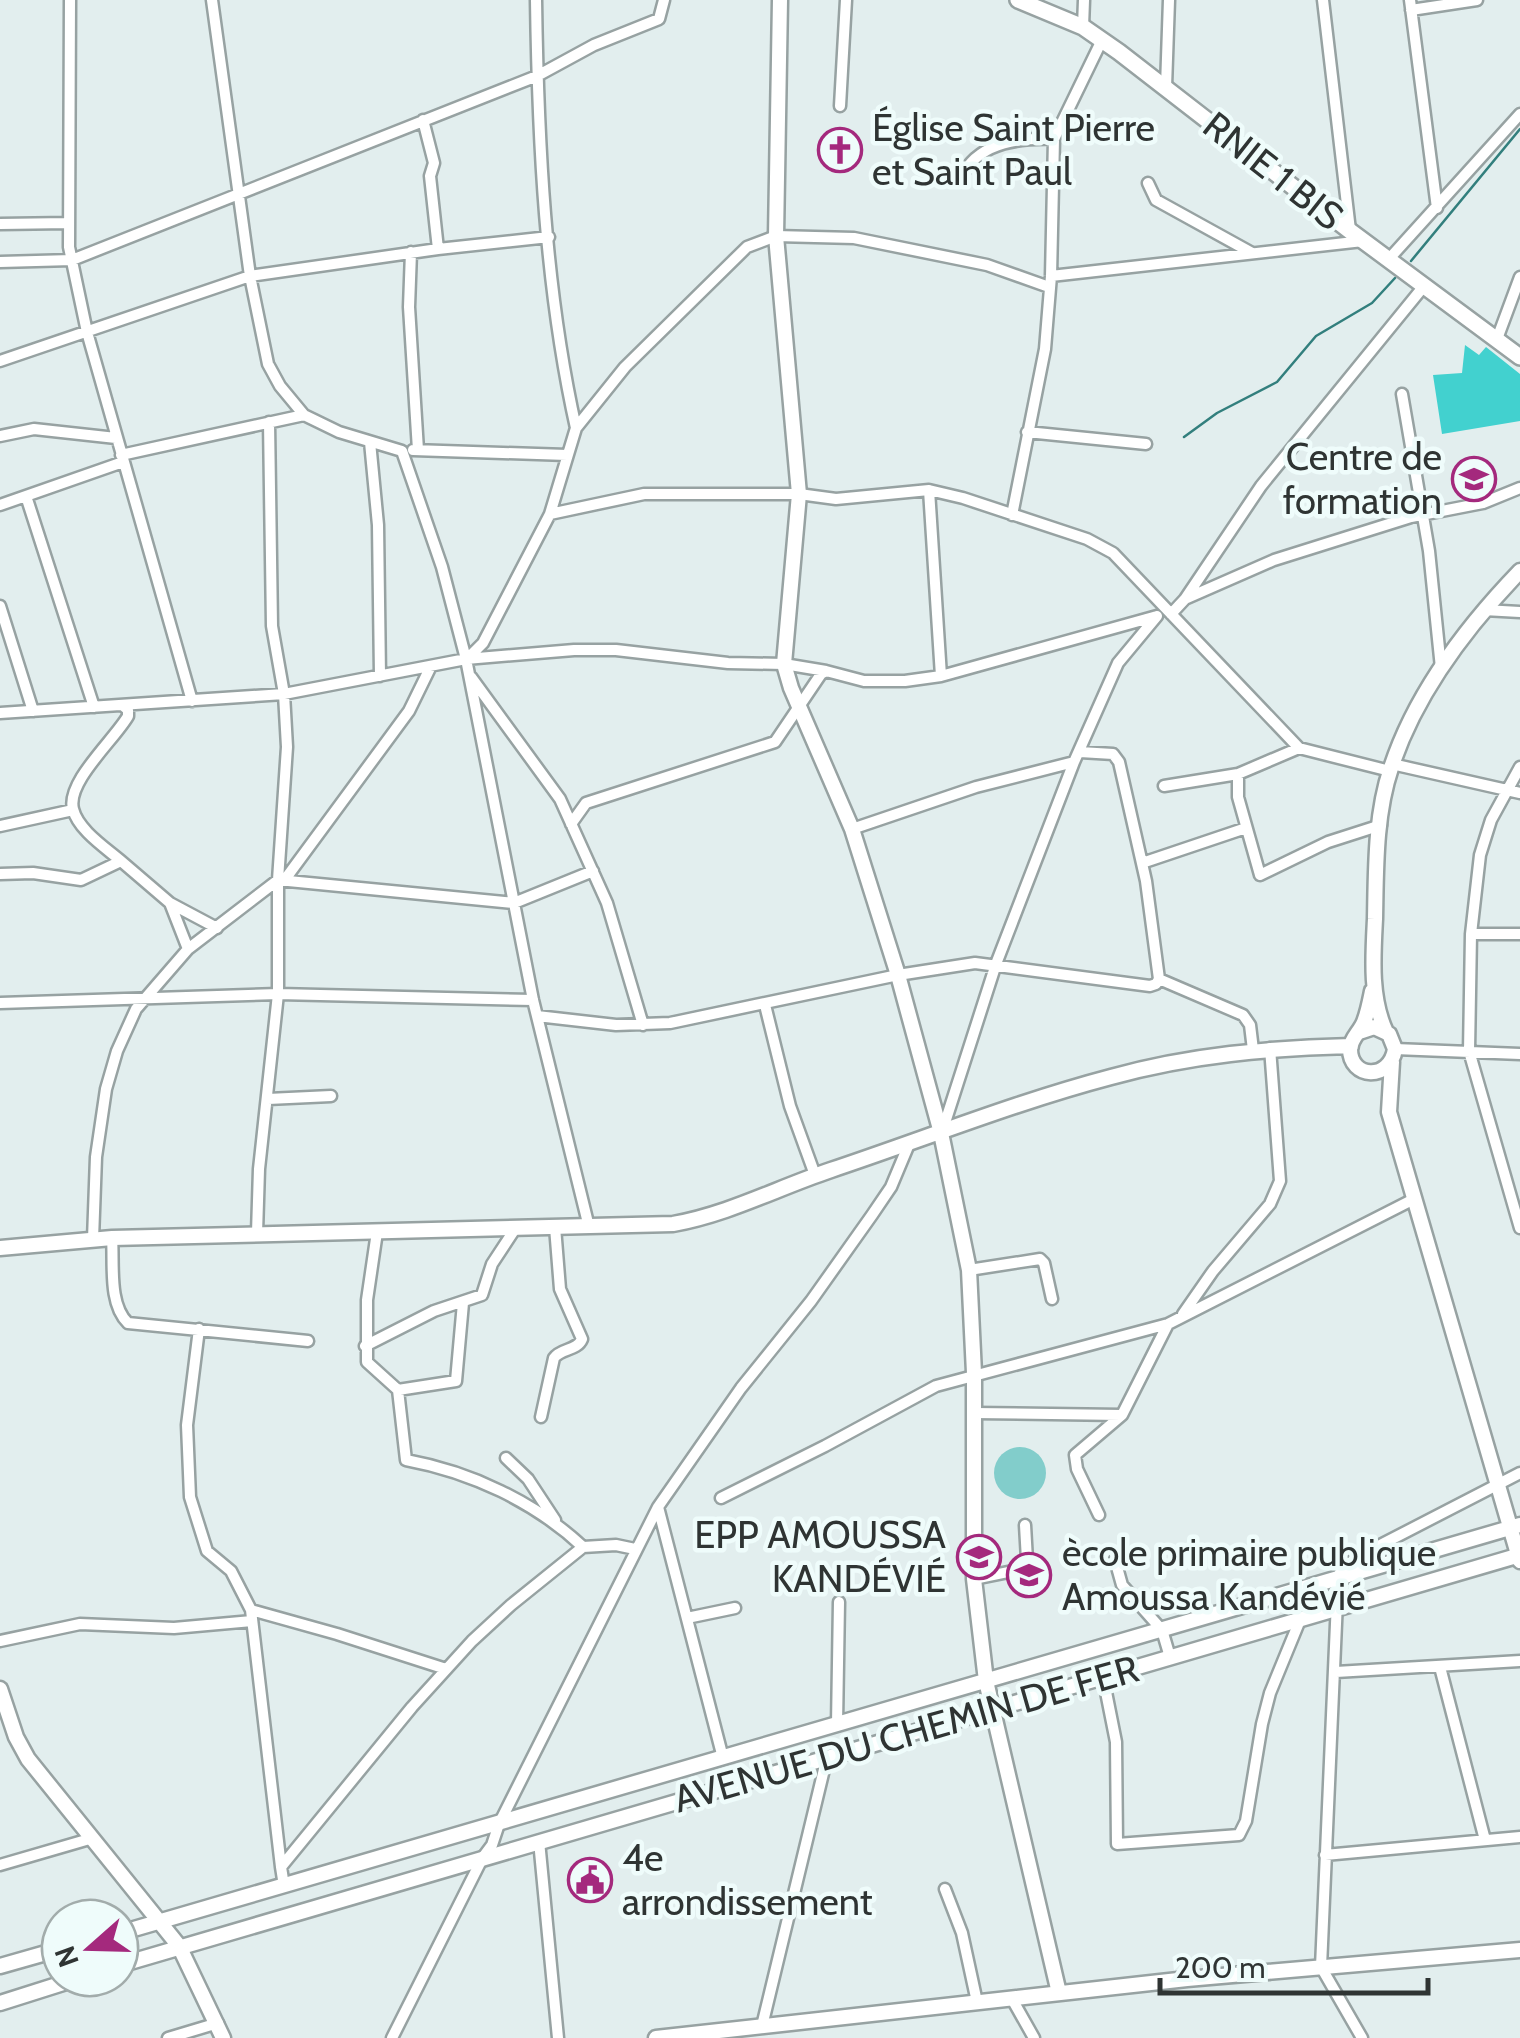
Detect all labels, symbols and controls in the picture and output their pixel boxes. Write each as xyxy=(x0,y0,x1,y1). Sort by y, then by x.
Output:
street label: RNIE 1 BIS xyxy=(1194,101,1353,240)
place label: Église Saint Pierre et Saint Paul xyxy=(872,104,1155,195)
church icon: Église Saint Pierre et Saint Paul xyxy=(817,127,863,173)
place label: Centre de formation xyxy=(1283,433,1442,524)
school or university icon: Centre de formation xyxy=(1451,456,1497,502)
place label: EPP AMOUSSA KANDÉVIÉ xyxy=(694,1511,947,1602)
place label: ècole primaire publique Amoussa Kandévié xyxy=(1062,1529,1436,1620)
school or university icon: EPP AMOUSSA KANDÉVIÉ xyxy=(956,1534,1002,1580)
school or university icon: ècole primaire publique Amoussa Kandévié xyxy=(1006,1552,1052,1598)
street label: AVENUE DU CHEMIN DE FER xyxy=(668,1645,1144,1822)
place label: 4e arrondissement xyxy=(622,1834,873,1925)
public building icon: 4e arrondissement xyxy=(567,1857,613,1903)
north arrow xyxy=(40,1898,140,1998)
scale bar xyxy=(1160,1933,1428,1995)
text: N xyxy=(47,1941,86,1972)
text: 200 m xyxy=(1175,1949,1266,1986)

